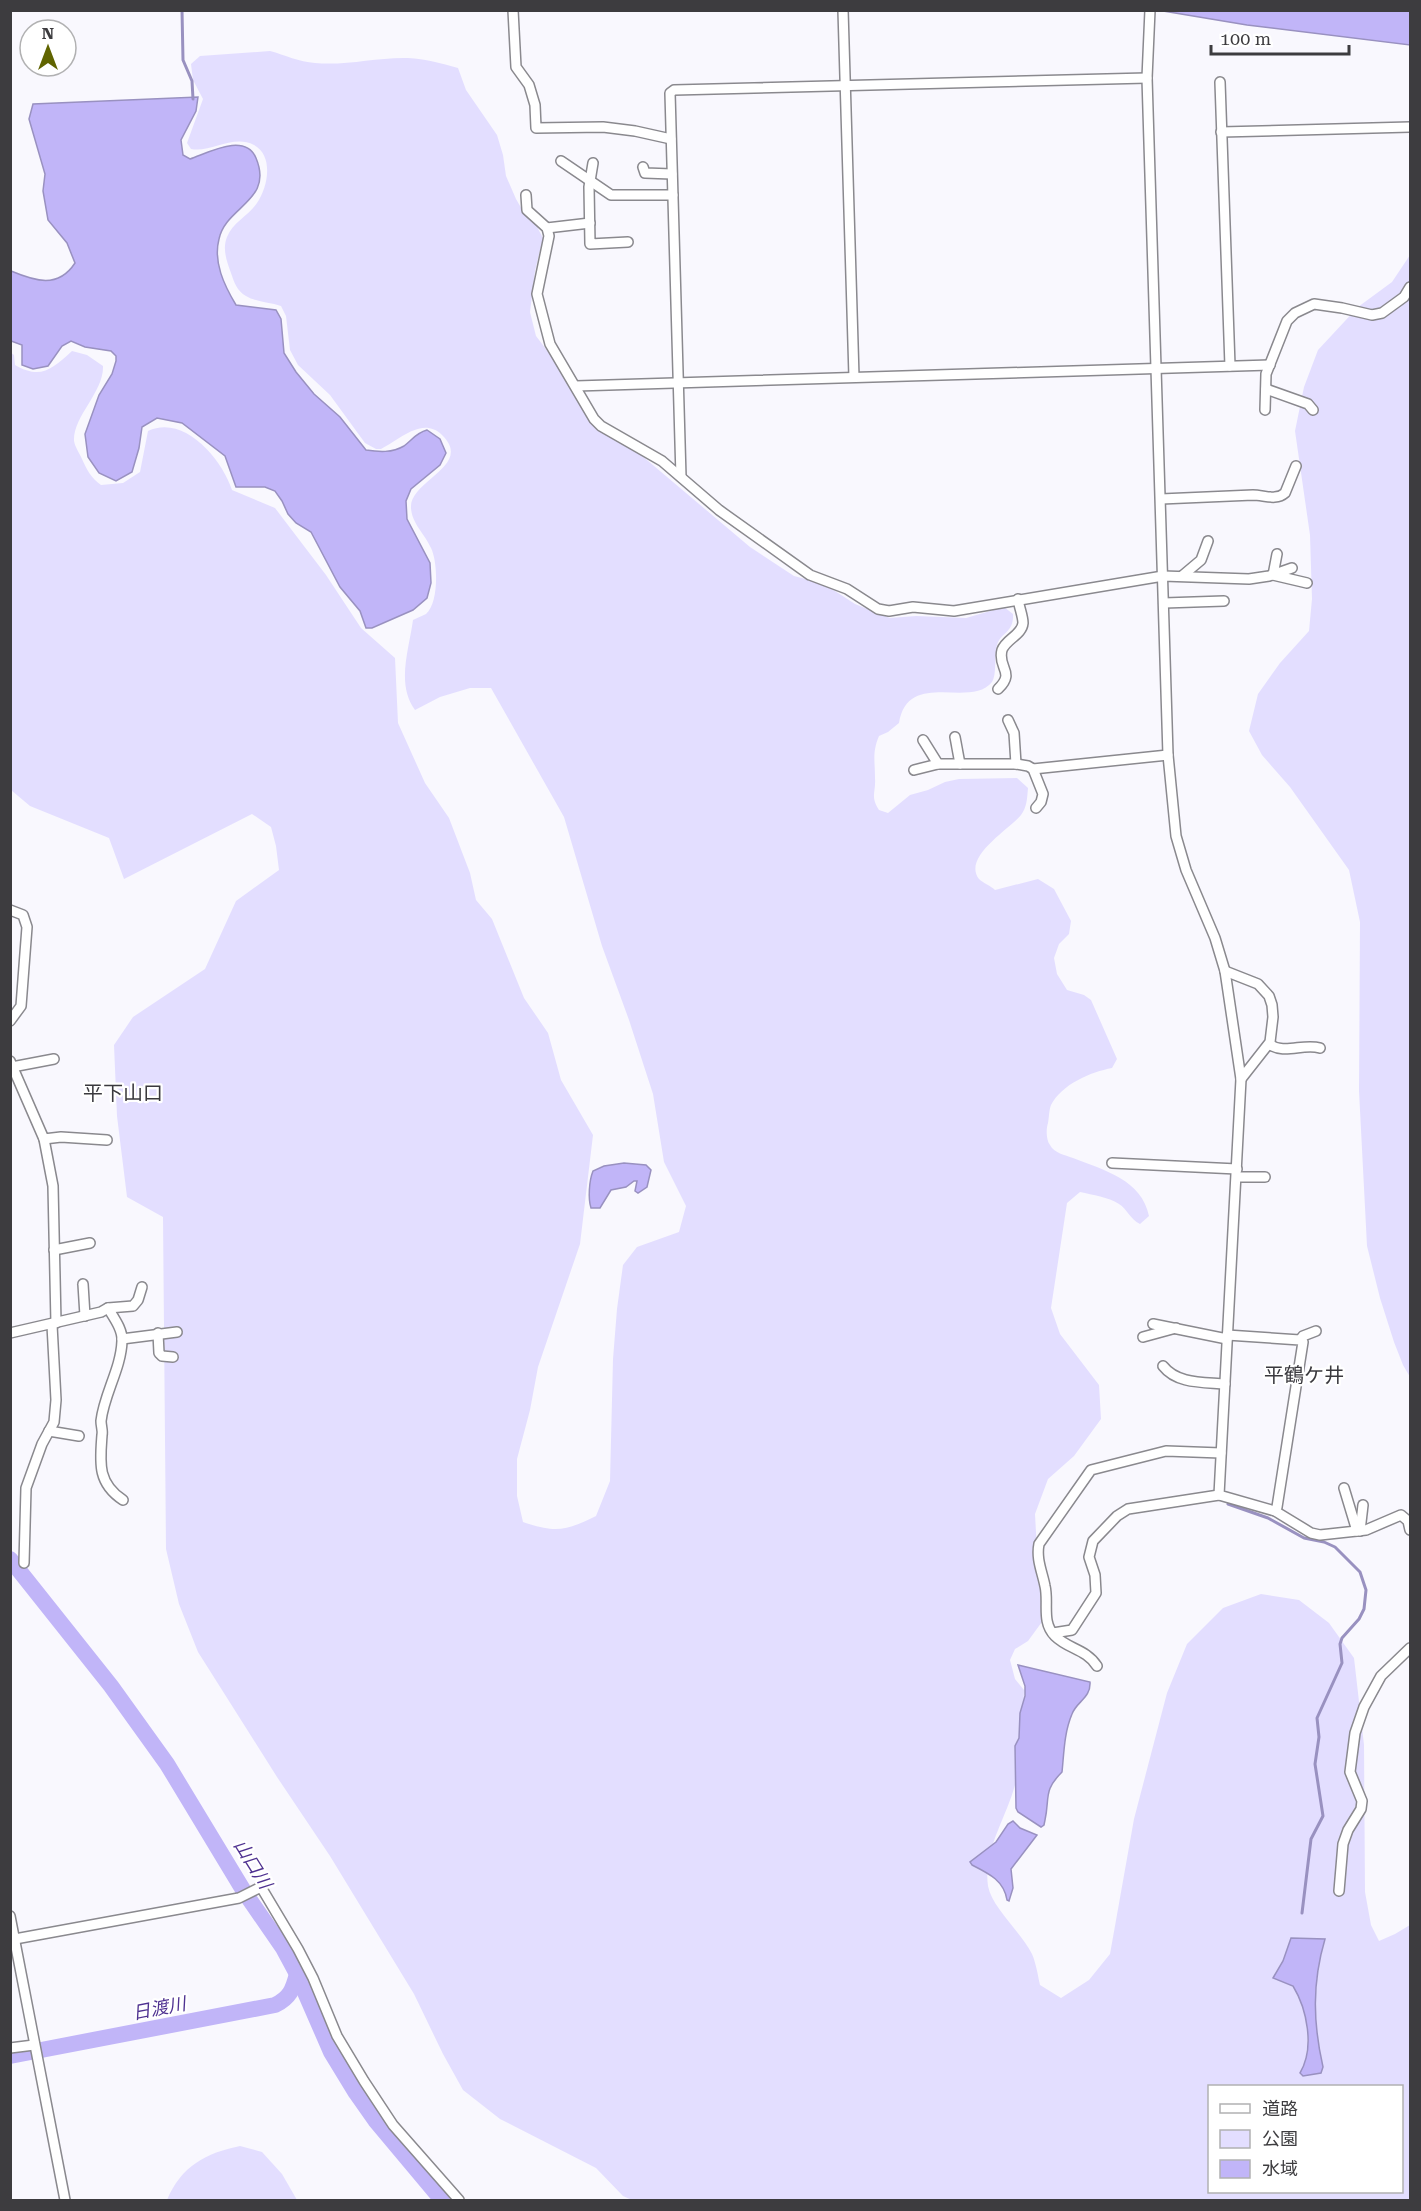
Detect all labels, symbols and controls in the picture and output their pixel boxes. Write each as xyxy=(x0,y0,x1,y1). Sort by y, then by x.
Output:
north arrow xyxy=(18,18,78,78)
scale bar xyxy=(1211,18,1349,56)
text: N xyxy=(42,24,54,43)
text: 100 m xyxy=(1220,28,1271,49)
district label: 平下山口 xyxy=(83,1081,163,1105)
district label: 平鶴ケ井 xyxy=(1264,1363,1344,1387)
water label: 山口川 xyxy=(230,1836,277,1894)
water label: 日渡川 xyxy=(130,1992,189,2023)
legend xyxy=(1208,2085,1403,2193)
text: 道路 xyxy=(1262,2098,1298,2119)
text: 公園 xyxy=(1262,2128,1298,2149)
text: 水域 xyxy=(1262,2158,1298,2179)

